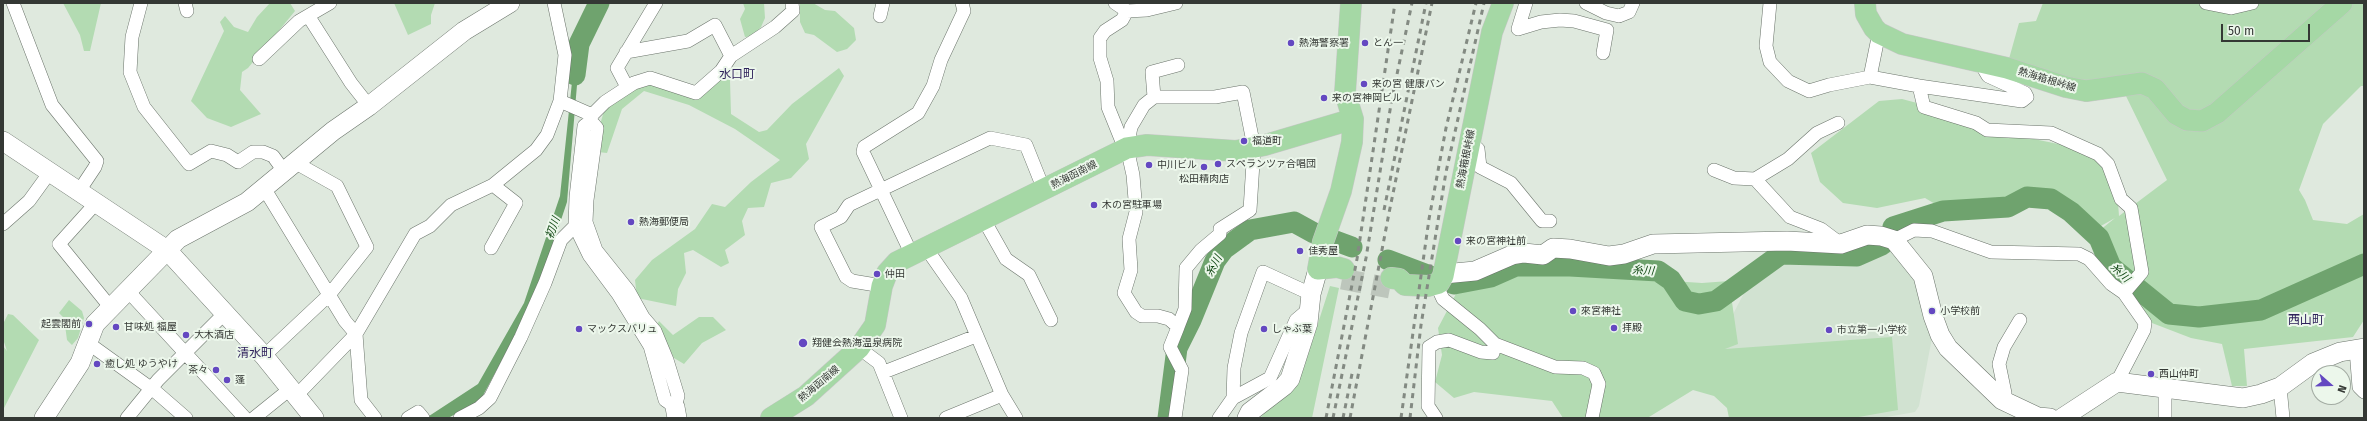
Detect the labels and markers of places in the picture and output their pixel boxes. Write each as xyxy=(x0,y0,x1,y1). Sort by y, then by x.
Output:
place label: 熱海警察署 xyxy=(1299,37,1349,49)
place label: とん一 xyxy=(1373,37,1403,49)
marker: 熱海警察署 xyxy=(1286,38,1296,48)
marker: とん一 xyxy=(1360,38,1370,48)
place label: 来の宮 健康パン xyxy=(1372,78,1445,90)
marker: 来の宮 健康パン xyxy=(1359,79,1369,89)
place label: 来の宮神岡ビル xyxy=(1332,92,1402,104)
marker: 来の宮神岡ビル xyxy=(1319,93,1329,103)
place label: 福道町 xyxy=(1252,135,1282,147)
marker: 福道町 xyxy=(1239,136,1249,146)
place label: スペランツァ合唱団 xyxy=(1226,158,1316,170)
place label: 中川ビル xyxy=(1157,159,1197,171)
marker: スペランツァ合唱団 xyxy=(1213,159,1223,169)
marker: 中川ビル xyxy=(1144,160,1154,170)
marker: 松田精肉店 xyxy=(1199,162,1209,172)
place label: 松田精肉店 xyxy=(1179,173,1229,185)
place label: 木の宮駐車場 xyxy=(1102,199,1162,211)
marker: 木の宮駐車場 xyxy=(1089,200,1099,210)
place label: 熱海郵便局 xyxy=(639,216,689,228)
marker: 熱海郵便局 xyxy=(626,217,636,227)
place label: 来の宮神社前 xyxy=(1466,235,1526,247)
marker: 来の宮神社前 xyxy=(1453,236,1463,246)
place label: 佳秀屋 xyxy=(1308,245,1338,257)
marker: 佳秀屋 xyxy=(1295,246,1305,256)
place label: 仲田 xyxy=(885,268,905,280)
marker: 仲田 xyxy=(872,269,882,279)
place label: 來宮神社 xyxy=(1581,305,1621,317)
place label: 小学校前 xyxy=(1940,305,1980,317)
marker: 來宮神社 xyxy=(1568,306,1578,316)
marker: 小学校前 xyxy=(1927,306,1937,316)
place label: 起雲閣前 xyxy=(41,318,81,330)
marker: 起雲閣前 xyxy=(84,319,94,329)
place label: 甘味処 福屋 xyxy=(124,321,177,333)
marker: 甘味処 福屋 xyxy=(111,322,121,332)
place label: 拝殿 xyxy=(1622,322,1642,334)
place label: マックスバリュ xyxy=(587,323,657,335)
place label: しゃぶ葉 xyxy=(1272,323,1312,335)
marker: 拝殿 xyxy=(1609,323,1619,333)
marker: マックスバリュ xyxy=(574,324,584,334)
marker: しゃぶ葉 xyxy=(1259,324,1269,334)
place label: 市立第一小学校 xyxy=(1837,324,1907,336)
marker: 市立第一小学校 xyxy=(1824,325,1834,335)
place label: 大木酒店 xyxy=(194,329,234,341)
marker: 大木酒店 xyxy=(181,330,191,340)
marker: 翔健会熱海温泉病院 xyxy=(797,337,809,349)
place label: 翔健会熱海温泉病院 xyxy=(812,337,902,349)
place label: 癒し処 ゆうやけ xyxy=(105,358,178,370)
marker: 癒し処 ゆうやけ xyxy=(92,359,102,369)
place label: 茶々 xyxy=(188,364,208,376)
marker: 茶々 xyxy=(211,365,221,375)
place label: 西山仲町 xyxy=(2159,368,2199,380)
marker: 西山仲町 xyxy=(2146,369,2156,379)
place label: 蓬 xyxy=(235,374,245,386)
marker: 蓬 xyxy=(222,375,232,385)

